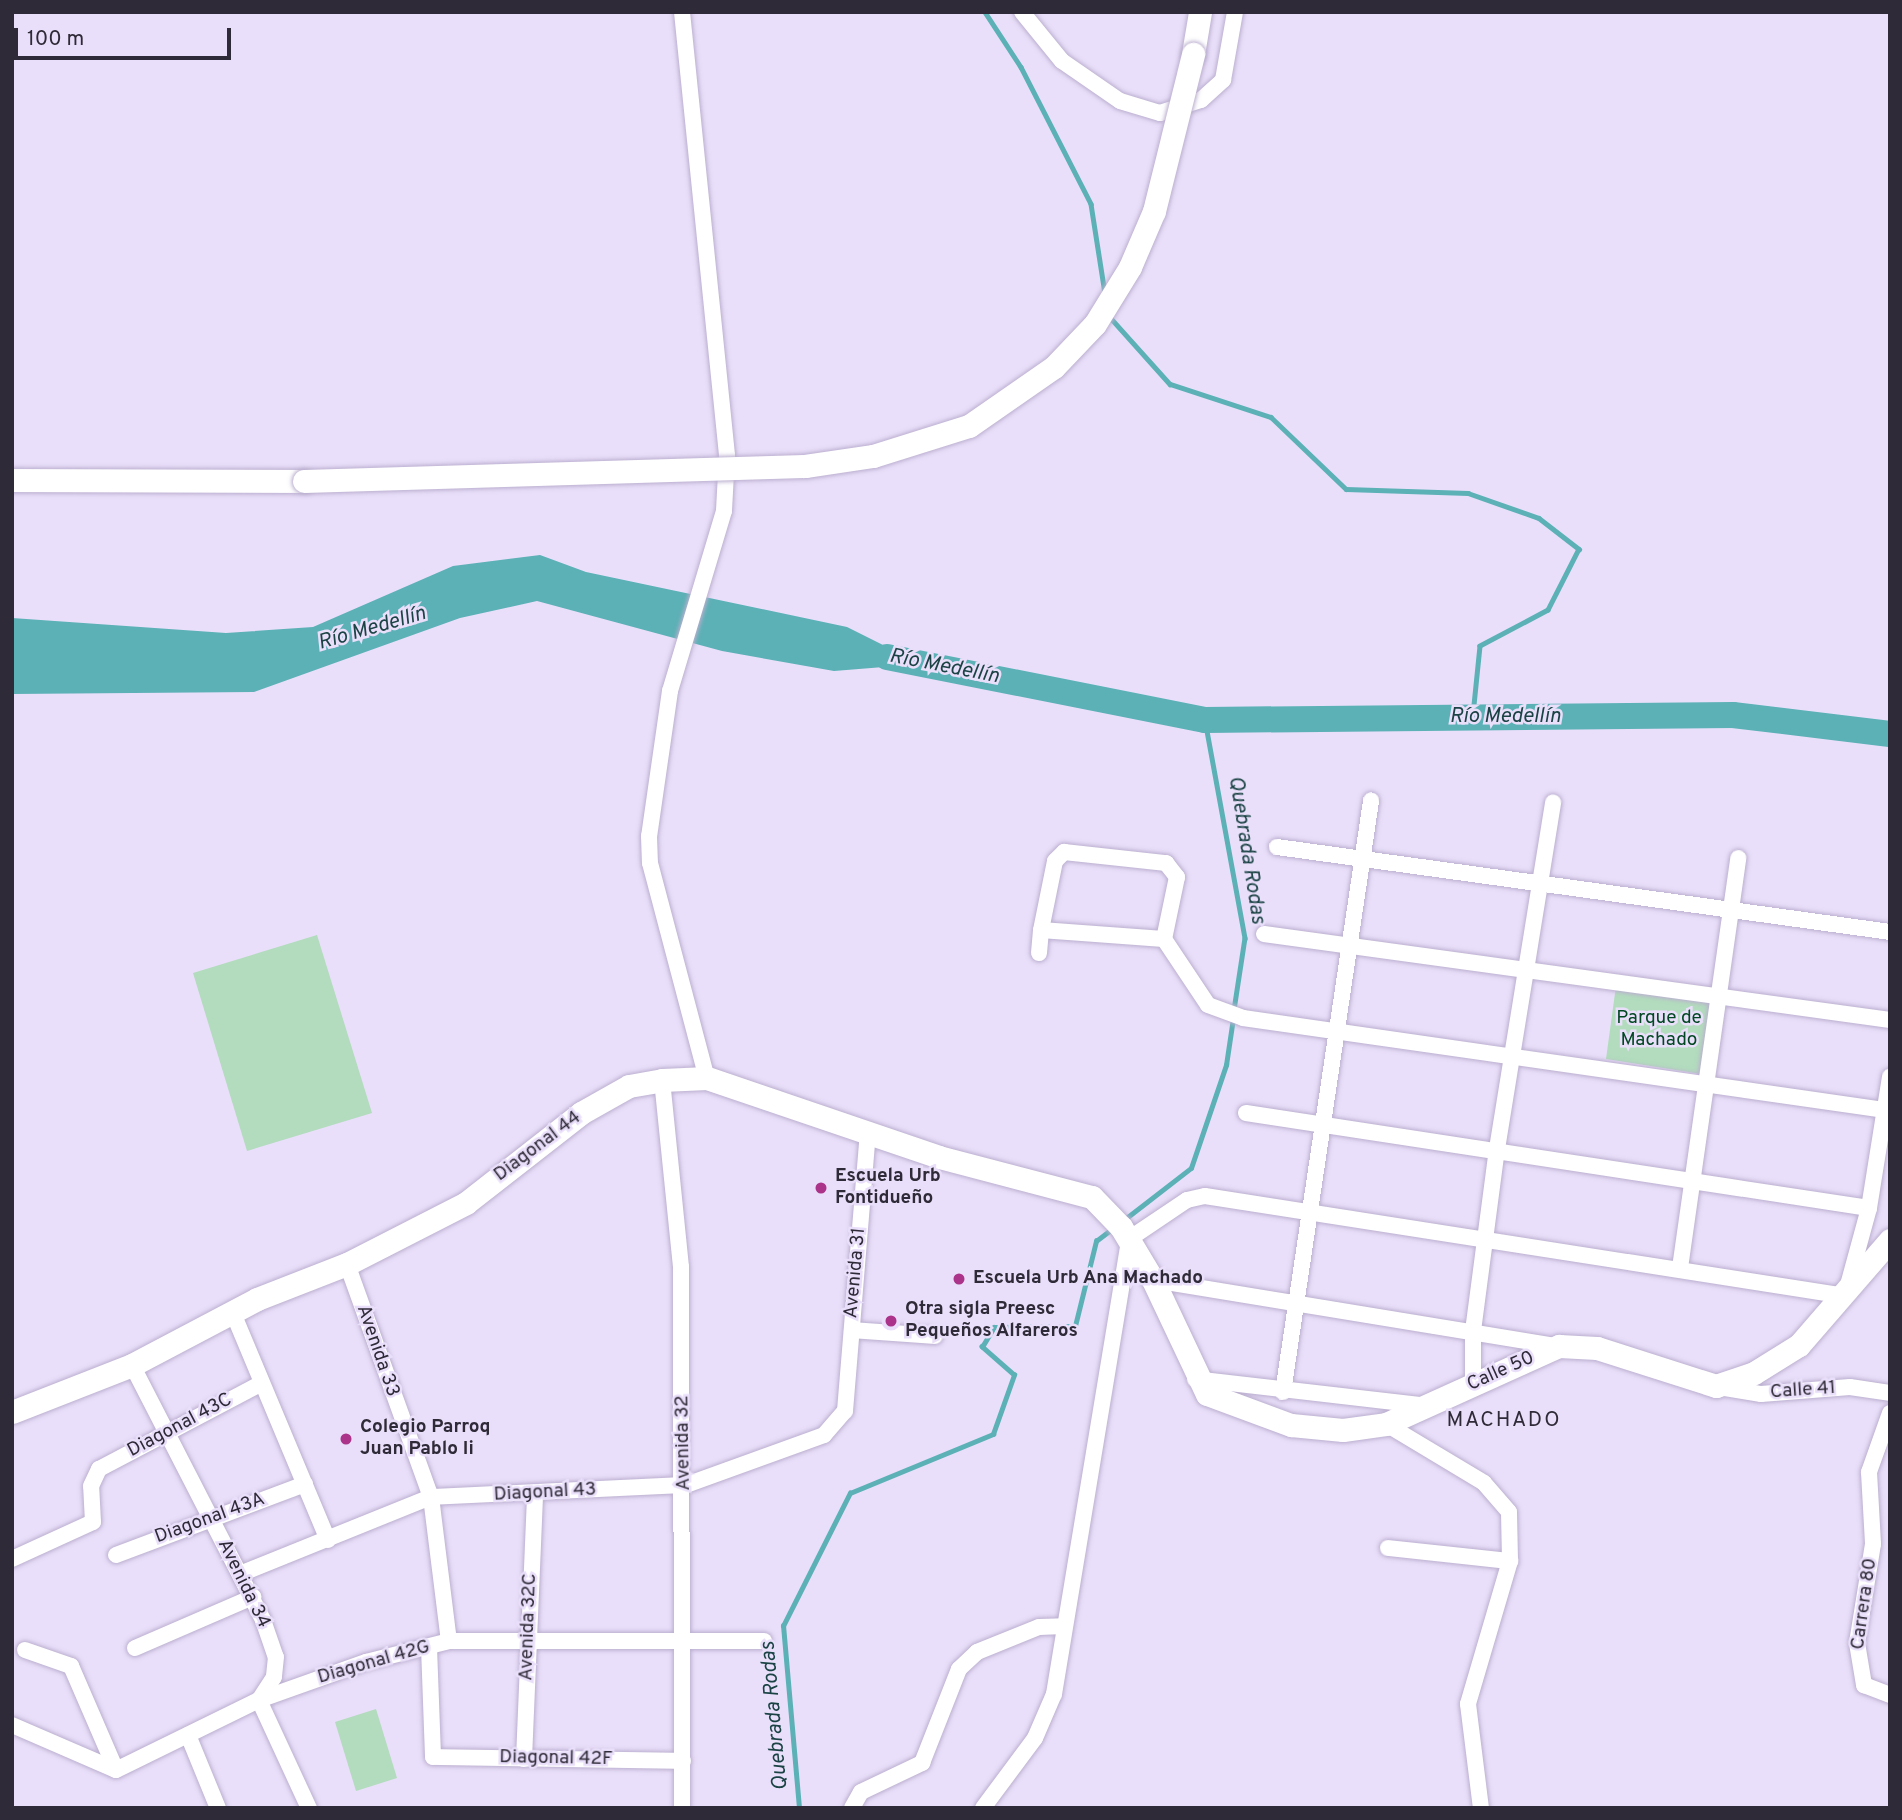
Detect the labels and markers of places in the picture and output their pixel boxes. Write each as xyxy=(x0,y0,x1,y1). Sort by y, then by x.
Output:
place label: Escuela Urb Fontidueño xyxy=(835,1166,941,1210)
marker: Escuela Urb Fontidueño xyxy=(813,1180,829,1196)
place label: Escuela Urb Ana Machado xyxy=(973,1268,1204,1290)
marker: Escuela Urb Ana Machado xyxy=(951,1271,967,1287)
place label: Otra sigla Preesc Pequeños Alfareros xyxy=(905,1299,1079,1343)
marker: Otra sigla Preesc Pequeños Alfareros xyxy=(883,1313,899,1329)
place label: Colegio Parroq Juan Pablo Ii xyxy=(360,1417,490,1461)
marker: Colegio Parroq Juan Pablo Ii xyxy=(338,1431,354,1447)

